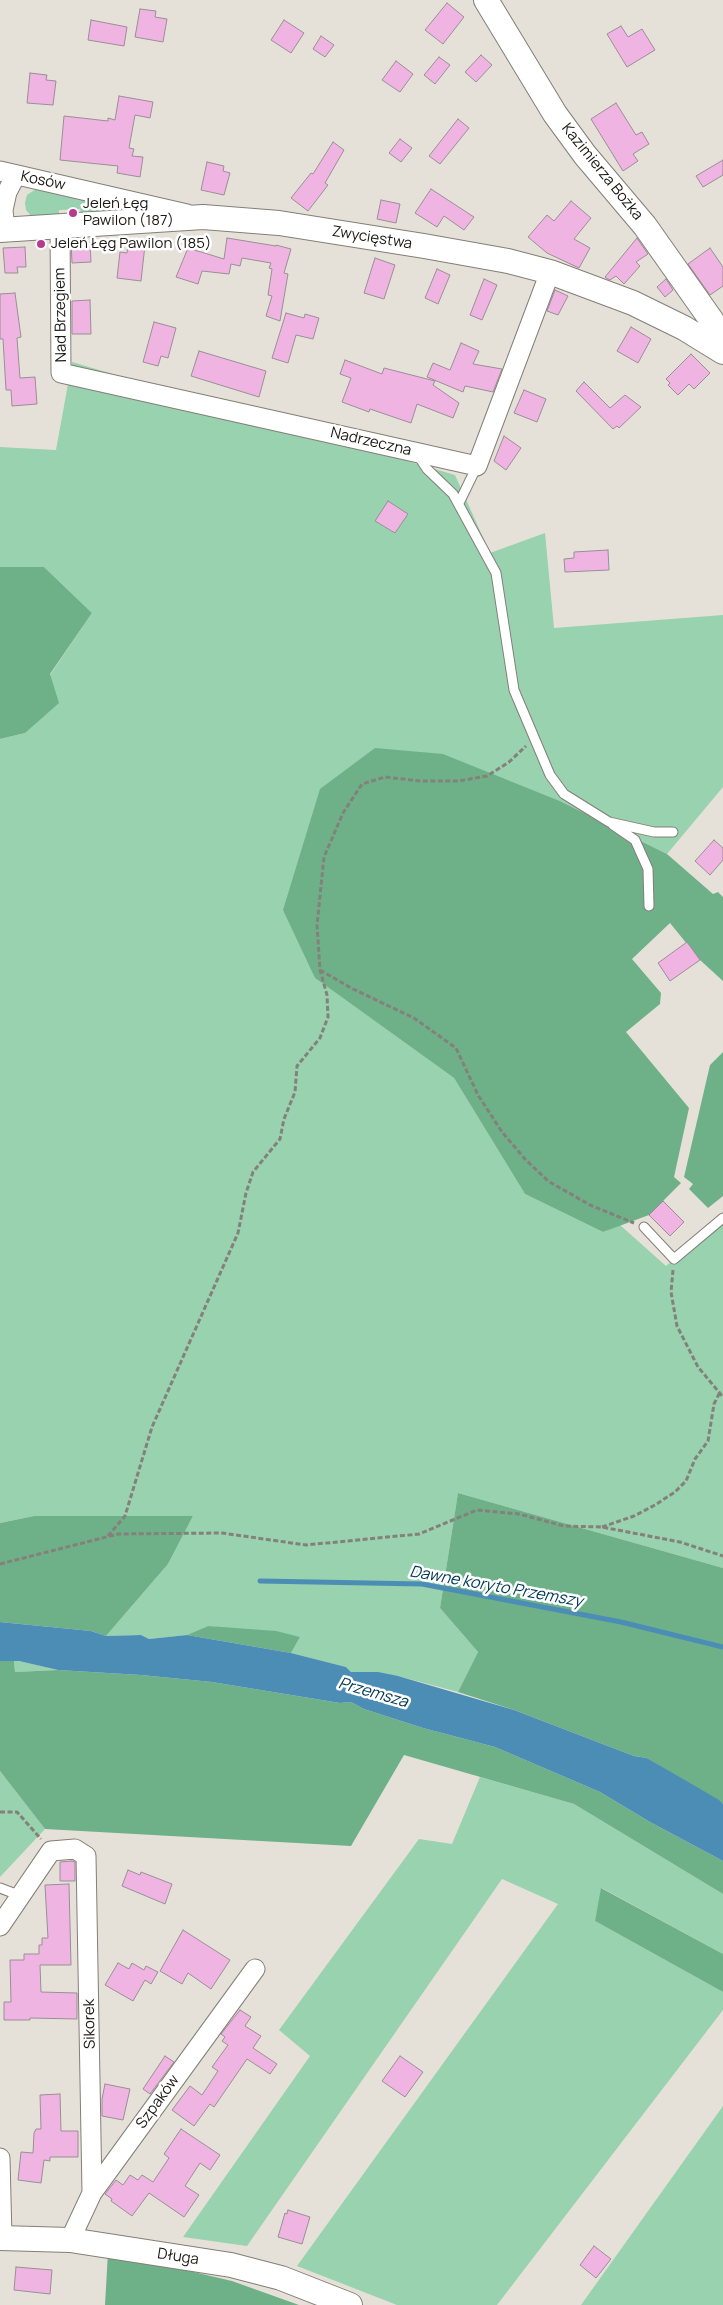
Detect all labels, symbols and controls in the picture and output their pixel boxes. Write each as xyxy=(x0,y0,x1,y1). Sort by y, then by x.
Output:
street label: Kazimierza Bożka xyxy=(557,120,647,224)
street label: Kosów xyxy=(19,168,67,194)
place label: Jeleń Łęg Pawilon (187) xyxy=(83,195,174,230)
marker: Jeleń Łęg Pawilon (187) xyxy=(67,207,79,219)
street label: Zwycięstwa xyxy=(331,223,413,253)
place label: Jeleń Łęg Pawilon (185) xyxy=(51,235,211,253)
marker: Jeleń Łęg Pawilon (185) xyxy=(35,238,47,250)
street label: Nad Brzegiem xyxy=(51,267,71,363)
street label: Nadrzeczna xyxy=(329,424,413,460)
water label: Dawne koryto Przemszy xyxy=(408,1562,584,1612)
water label: Przemsza xyxy=(336,1674,410,1712)
street label: Sikorek xyxy=(81,1999,99,2049)
street label: Szpaków xyxy=(133,2072,183,2132)
street label: Długa xyxy=(156,2245,200,2269)

